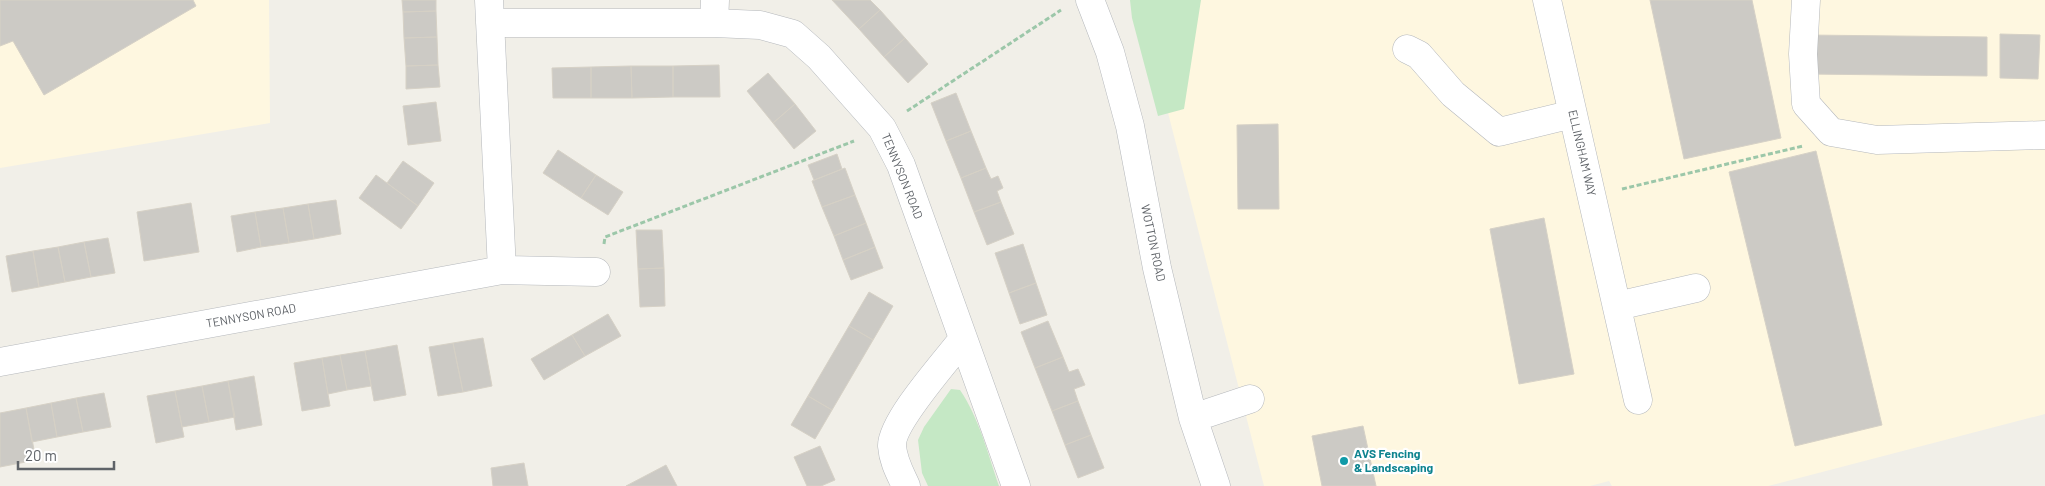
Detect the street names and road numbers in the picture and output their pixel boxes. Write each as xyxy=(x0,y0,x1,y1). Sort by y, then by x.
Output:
street label: ELLINGHAM WAY xyxy=(1566,108,1600,198)
street label: TENNYSON ROAD xyxy=(879,131,927,221)
street label: WOTTON ROAD xyxy=(1139,203,1169,282)
street label: TENNYSON ROAD xyxy=(205,300,297,330)

